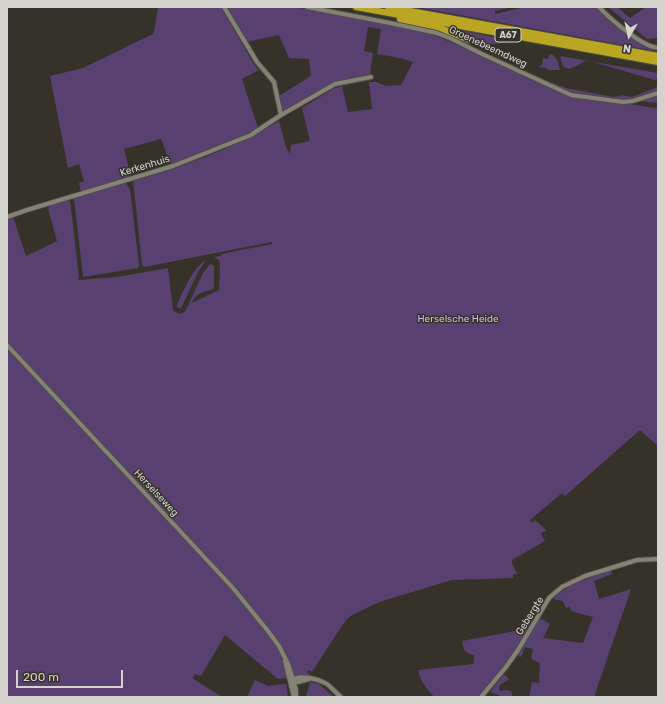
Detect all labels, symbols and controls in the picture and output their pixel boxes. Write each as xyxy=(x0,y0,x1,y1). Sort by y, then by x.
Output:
north arrow xyxy=(609,16,649,56)
street label: Groenebeemdweg xyxy=(447,24,529,70)
road number: A67 xyxy=(495,28,521,42)
text: N xyxy=(622,41,632,55)
street label: Kerkenhuis xyxy=(119,153,171,179)
park label: Herselsche Heide xyxy=(417,313,499,325)
street label: Herselseweg xyxy=(131,467,181,519)
street label: Gebergte xyxy=(513,595,547,637)
scale bar xyxy=(18,662,125,688)
text: 200 m xyxy=(23,670,59,684)

